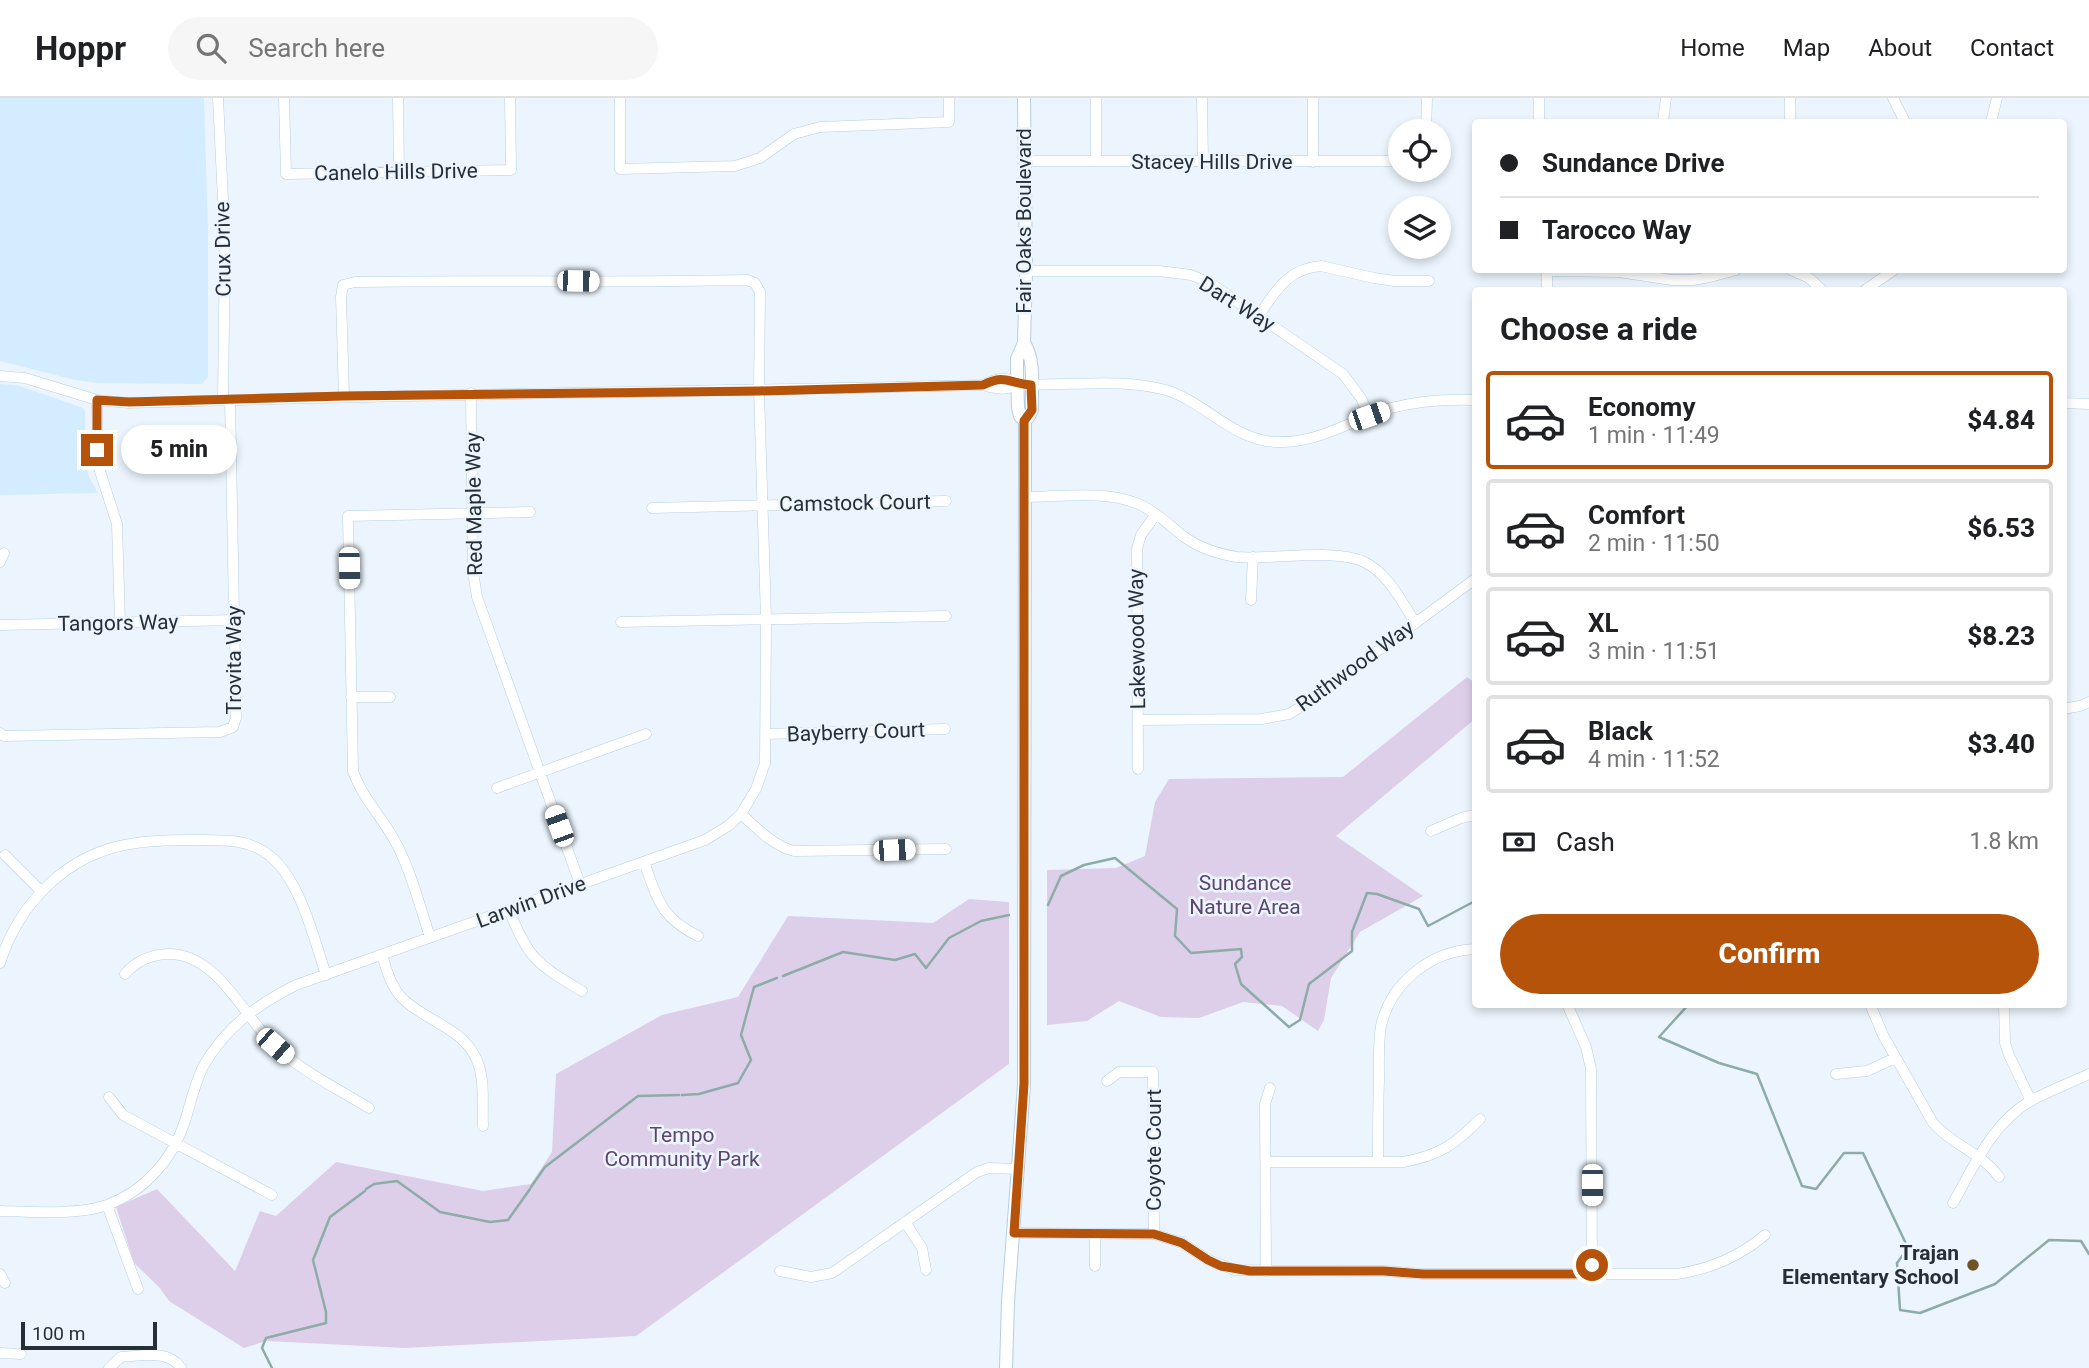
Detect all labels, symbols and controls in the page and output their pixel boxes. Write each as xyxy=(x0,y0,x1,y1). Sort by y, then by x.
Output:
search box xyxy=(168,17,658,80)
text: Hoppr xyxy=(35,29,126,68)
icon: search xyxy=(192,29,230,67)
text: Search here xyxy=(248,33,385,63)
text: Home xyxy=(1680,34,1745,62)
text: Map xyxy=(1783,34,1830,62)
text: About xyxy=(1868,34,1932,62)
text: Contact xyxy=(1970,34,2054,62)
map controls xyxy=(1388,119,1451,259)
button: locate xyxy=(1388,119,1451,182)
street label: Fair Oaks Boulevard xyxy=(1012,128,1036,314)
text: Sundance Drive xyxy=(1542,148,1725,178)
street label: Stacey Hills Drive xyxy=(1131,150,1293,174)
street label: Canelo Hills Drive xyxy=(314,159,478,185)
button: layers xyxy=(1388,196,1451,259)
street label: Crux Drive xyxy=(210,201,236,297)
text: Tarocco Way xyxy=(1542,215,1691,245)
car xyxy=(557,270,600,292)
street label: Dart Way xyxy=(1195,271,1279,337)
text: Choose a ride xyxy=(1500,310,1697,348)
icon: car xyxy=(1504,389,1567,452)
text: Economy xyxy=(1588,392,1695,422)
car xyxy=(1346,399,1393,433)
text: $4.84 xyxy=(1967,405,2035,435)
text: 1 min · 11:49 xyxy=(1588,422,1720,449)
callout: 5 min xyxy=(122,426,237,474)
street label: Red Maple Way xyxy=(461,432,487,576)
route end xyxy=(81,434,113,466)
text: 5 min xyxy=(150,436,208,463)
street label: Camstock Court xyxy=(779,490,931,516)
icon: car xyxy=(1504,497,1567,560)
text: Comfort xyxy=(1588,500,1685,530)
text: $6.53 xyxy=(1967,513,2035,543)
text: 2 min · 11:50 xyxy=(1588,530,1720,557)
car xyxy=(339,547,360,589)
street label: Lakewood Way xyxy=(1124,568,1150,709)
icon: car xyxy=(1504,605,1567,668)
street label: Trovita Way xyxy=(222,606,246,714)
text: XL xyxy=(1588,608,1619,638)
street label: Tangors Way xyxy=(57,610,179,636)
street label: Ruthwood Way xyxy=(1292,615,1418,717)
text: $8.23 xyxy=(1967,621,2035,651)
text: 3 min · 11:51 xyxy=(1588,638,1720,665)
icon: car xyxy=(1504,713,1567,776)
text: Black xyxy=(1588,716,1653,746)
street label: Bayberry Court xyxy=(786,718,926,746)
text: $3.40 xyxy=(1967,729,2035,759)
text: 4 min · 11:52 xyxy=(1588,746,1720,773)
car xyxy=(542,803,577,849)
icon: cash xyxy=(1500,823,1538,861)
text: Cash xyxy=(1556,827,1615,857)
text: 1.8 km xyxy=(1970,828,2039,855)
car xyxy=(873,839,916,861)
street label: Larwin Drive xyxy=(473,871,589,933)
park label: Sundance Nature Area xyxy=(1189,871,1301,919)
button: Confirm xyxy=(1500,914,2039,994)
car xyxy=(253,1024,298,1068)
street label: Coyote Court xyxy=(1142,1089,1166,1211)
park label: Tempo Community Park xyxy=(604,1123,760,1171)
car xyxy=(1582,1164,1603,1206)
place label: Trajan Elementary School xyxy=(1782,1241,1959,1289)
route start xyxy=(1576,1249,1608,1281)
marker: Trajan Elementary School xyxy=(1965,1257,1981,1273)
scale bar xyxy=(21,1319,158,1351)
text: 100 m xyxy=(32,1322,85,1345)

